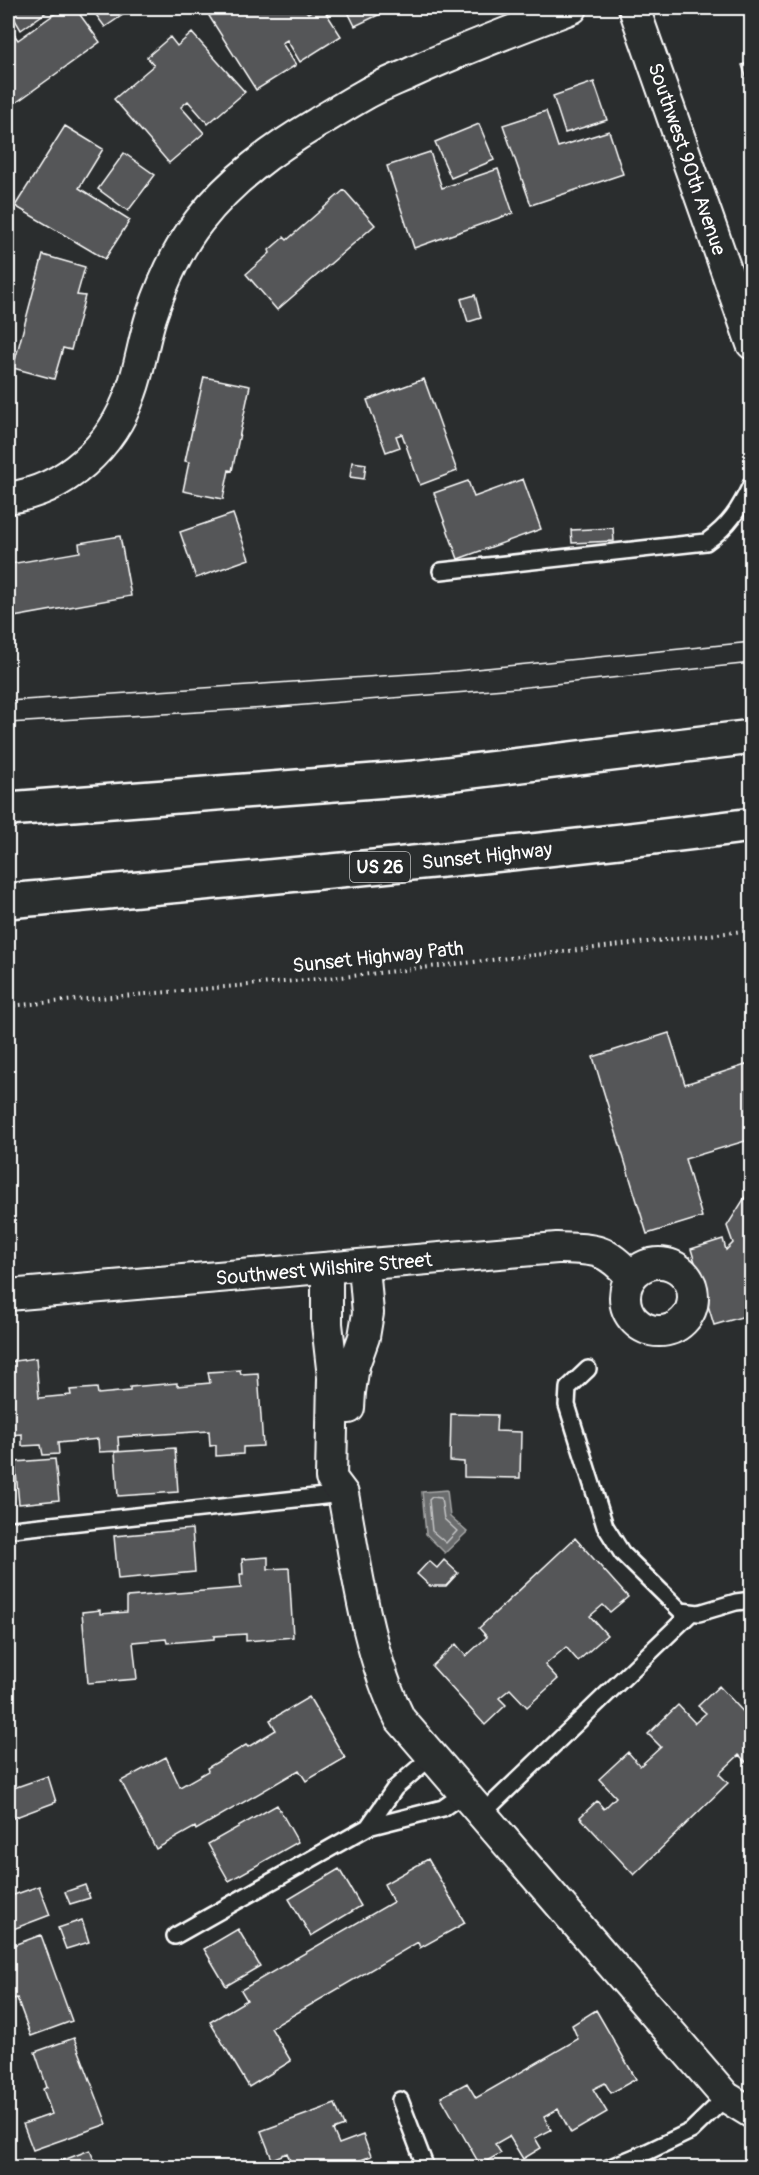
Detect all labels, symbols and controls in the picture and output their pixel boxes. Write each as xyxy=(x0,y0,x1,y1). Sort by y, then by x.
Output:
street label: Southwest 90th Avenue xyxy=(642,60,732,259)
street label: Sunset Highway xyxy=(421,837,554,875)
road number: US 26 xyxy=(350,852,410,882)
street label: Sunset Highway Path xyxy=(291,936,465,978)
street label: Southwest Wilshire Street xyxy=(215,1247,434,1291)

